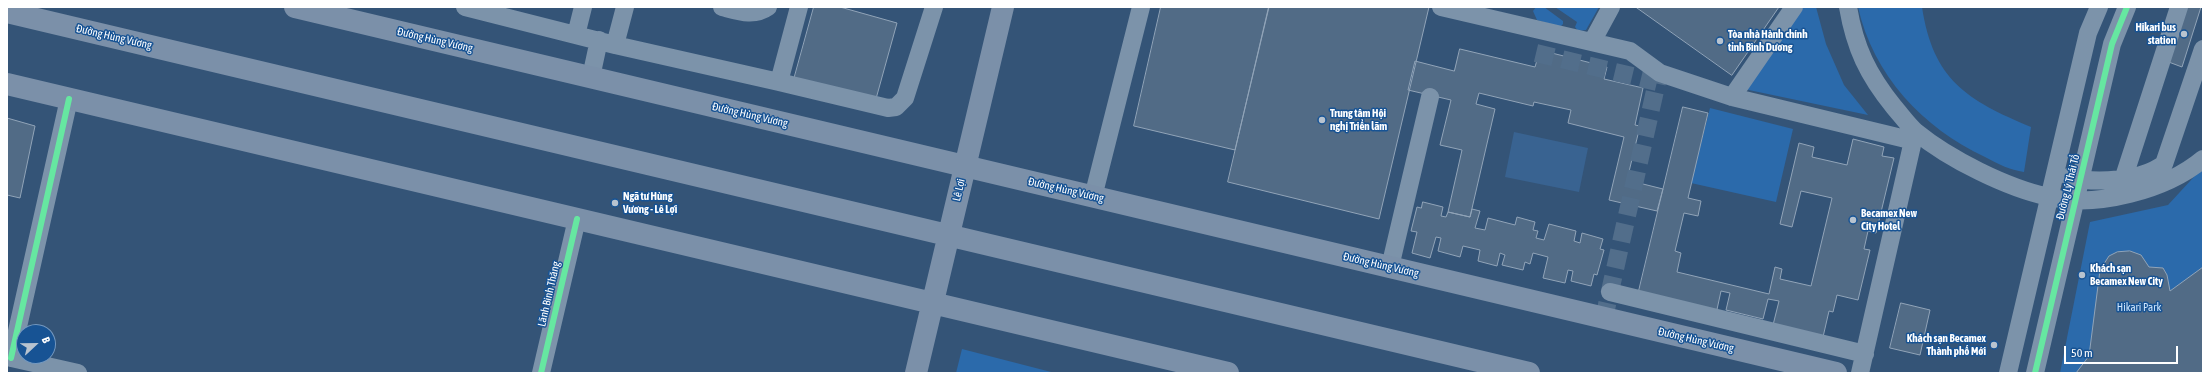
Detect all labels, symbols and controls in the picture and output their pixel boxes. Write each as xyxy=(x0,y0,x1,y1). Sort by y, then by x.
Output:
place label: Hikari bus station xyxy=(2135,21,2176,47)
street label: Đường Hùng Vương xyxy=(75,22,153,52)
street label: Đường Hùng Vương xyxy=(396,25,474,55)
place label: Tòa nhà Hành chính tỉnh Bình Dương xyxy=(1728,28,1808,54)
marker: Hikari bus station xyxy=(2179,29,2189,39)
marker: Tòa nhà Hành chính tỉnh Bình Dương xyxy=(1715,36,1725,46)
street label: Đường Hùng Vương xyxy=(711,100,789,130)
place label: Trung tâm Hội nghị Triển lãm xyxy=(1330,107,1387,133)
marker: Trung tâm Hội nghị Triển lãm xyxy=(1317,115,1327,125)
street label: Đường Lý Thái Tổ xyxy=(2054,153,2082,221)
street label: Đường Hùng Vương xyxy=(1027,175,1105,205)
street label: Lê Lợi xyxy=(950,177,968,203)
place label: Ngã tư Hùng Vương - Lê Lợi xyxy=(623,190,677,216)
marker: Ngã tư Hùng Vương - Lê Lợi xyxy=(610,198,620,208)
place label: Becamex New City Hotel xyxy=(1861,207,1917,233)
marker: Becamex New City Hotel xyxy=(1848,215,1858,225)
street label: Đường Hùng Vương xyxy=(1342,250,1420,280)
street label: Lãnh Binh Thăng xyxy=(535,260,563,328)
place label: Khách sạn Becamex New City xyxy=(2090,262,2163,288)
marker: Khách sạn Becamex New City xyxy=(2077,270,2087,280)
park label: Hikari Park xyxy=(2117,301,2161,315)
north arrow xyxy=(16,324,56,364)
street label: Đường Hùng Vương xyxy=(1657,325,1735,355)
place label: Khách sạn Becamex Thành phố Mới xyxy=(1907,332,1986,358)
text: B xyxy=(40,335,53,345)
scale bar xyxy=(2066,338,2180,364)
marker: Khách sạn Becamex Thành phố Mới xyxy=(1989,340,1999,350)
text: 50 m xyxy=(2071,346,2093,360)

